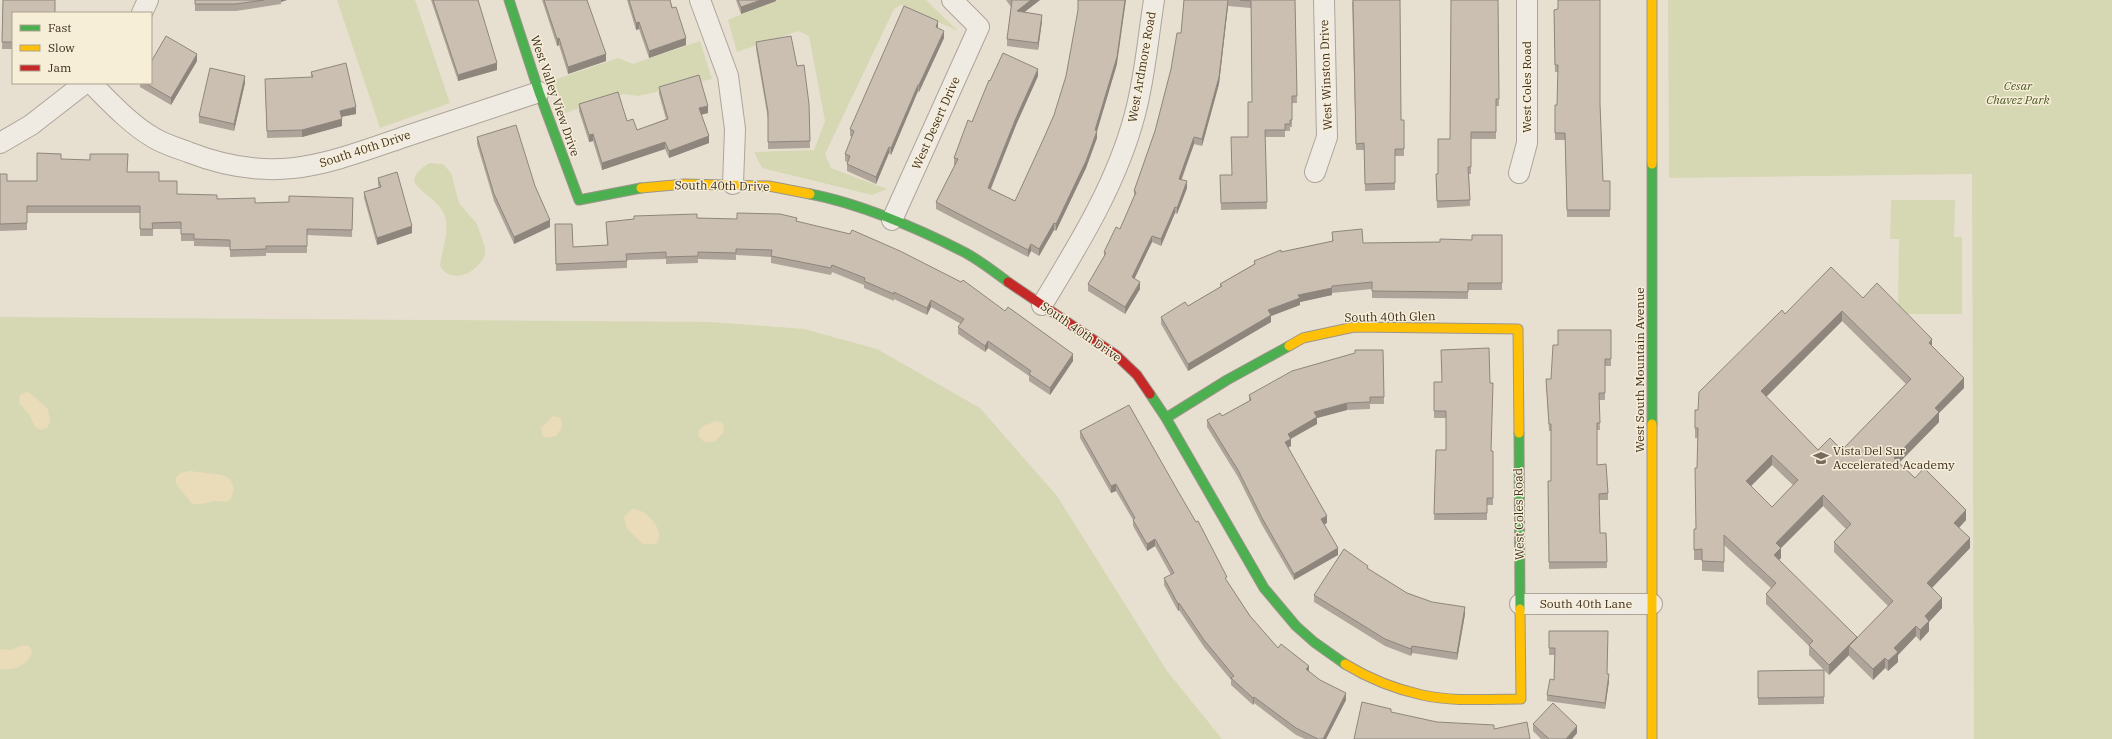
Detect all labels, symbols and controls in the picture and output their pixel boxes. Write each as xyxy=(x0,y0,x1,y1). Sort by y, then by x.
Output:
street label: West Ardmore Road xyxy=(1124,10,1159,124)
legend xyxy=(12,12,152,84)
street label: West Winston Drive xyxy=(1316,19,1335,131)
text: Fast xyxy=(48,20,72,35)
street label: West Valley View Drive xyxy=(528,33,583,158)
text: Slow xyxy=(48,40,75,55)
street label: West Coles Road xyxy=(1519,41,1534,133)
text: Jam xyxy=(48,60,72,75)
street label: West Desert Drive xyxy=(908,74,963,172)
park label: Cesar Chavez Park xyxy=(1986,78,2051,107)
street label: South 40th Drive xyxy=(317,127,412,170)
street label: South 40th Drive xyxy=(674,177,770,194)
street label: West South Mountain Avenue xyxy=(1632,287,1647,453)
street label: South 40th Drive xyxy=(1038,298,1124,365)
street label: South 40th Glen xyxy=(1344,308,1436,325)
place label: Vista Del Sur Accelerated Academy xyxy=(1833,443,1955,472)
school or university icon: Vista Del Sur Accelerated Academy xyxy=(1812,449,1830,467)
street label: West Coles Road xyxy=(1510,468,1527,560)
street label: South 40th Lane xyxy=(1540,596,1632,611)

